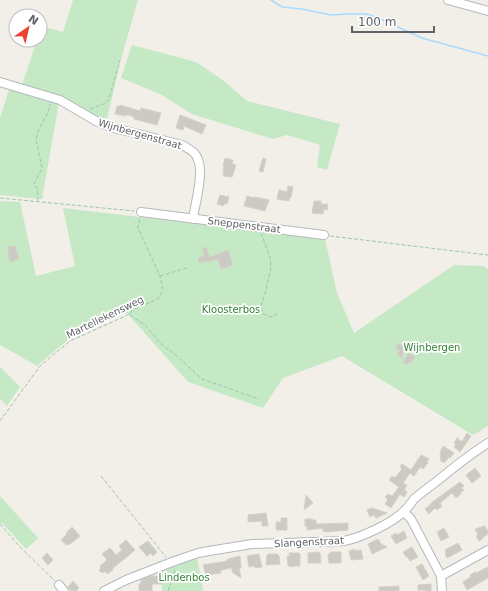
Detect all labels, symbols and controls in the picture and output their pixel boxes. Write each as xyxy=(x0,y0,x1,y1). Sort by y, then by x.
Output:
north arrow xyxy=(8,8,48,48)
scale bar xyxy=(352,8,434,34)
text: N xyxy=(26,12,41,28)
text: 100 m xyxy=(358,15,396,29)
street label: Wijnbergenstraat xyxy=(97,117,183,151)
street label: Sneppenstraat xyxy=(207,215,281,235)
street label: Martellekensweg xyxy=(65,294,145,340)
park label: Kloosterbos xyxy=(202,304,260,315)
park label: Wijnbergen xyxy=(404,342,460,353)
street label: Slangenstraat xyxy=(274,535,344,549)
park label: Lindenbos xyxy=(158,572,210,583)

